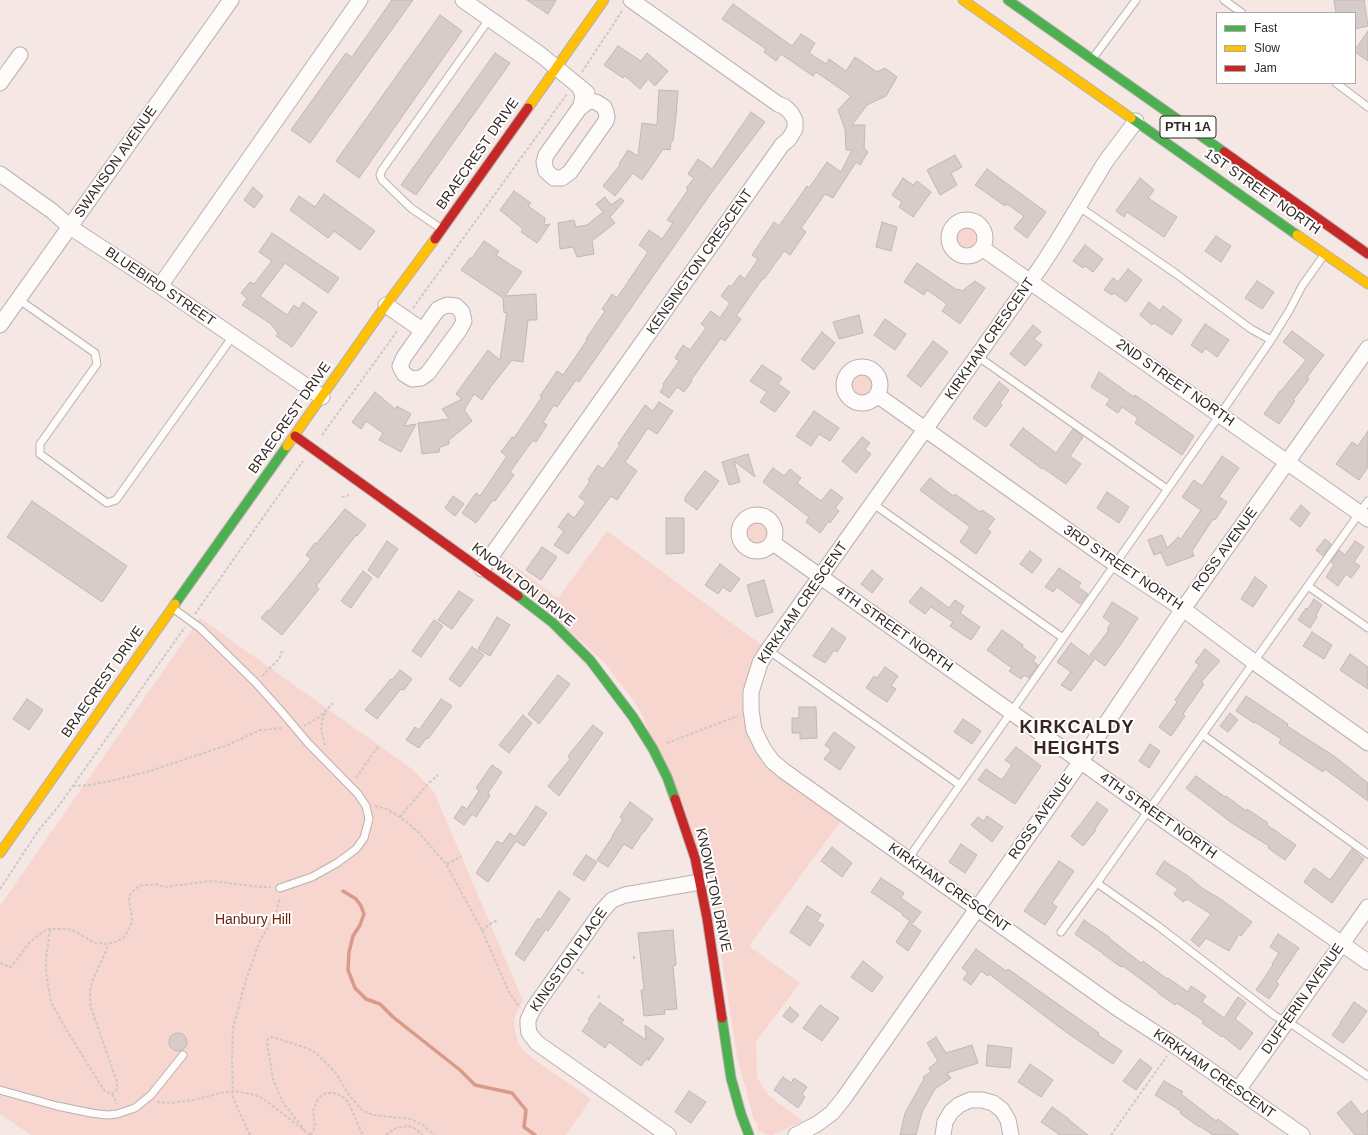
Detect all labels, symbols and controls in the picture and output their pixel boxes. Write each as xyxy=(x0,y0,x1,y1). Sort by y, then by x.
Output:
legend xyxy=(1216,12,1356,84)
text: Fast xyxy=(1254,21,1277,35)
text: Slow xyxy=(1254,41,1280,55)
text: Jam xyxy=(1254,61,1277,75)
street label: BRAECREST DRIVE xyxy=(433,95,523,213)
street label: SWANSON AVENUE xyxy=(71,103,161,221)
road number: PTH 1A xyxy=(1160,116,1216,138)
street label: 1ST STREET NORTH xyxy=(1201,145,1323,239)
street label: KENSINGTON CRESCENT xyxy=(643,186,757,338)
street label: BLUEBIRD STREET xyxy=(102,244,218,330)
street label: KIRKHAM CRESCENT xyxy=(942,275,1038,403)
street label: 2ND STREET NORTH xyxy=(1113,336,1237,430)
street label: BRAECREST DRIVE xyxy=(245,359,335,477)
street label: ROSS AVENUE xyxy=(1189,505,1261,595)
street label: 3RD STREET NORTH xyxy=(1060,522,1186,614)
street label: KIRKHAM CRESCENT xyxy=(755,539,851,667)
street label: KNOWLTON DRIVE xyxy=(468,540,578,630)
street label: 4TH STREET NORTH xyxy=(832,582,956,676)
street label: BRAECREST DRIVE xyxy=(58,623,148,741)
district label: KIRKCALDY HEIGHTS xyxy=(1020,717,1134,760)
street label: 4TH STREET NORTH xyxy=(1096,769,1220,863)
street label: ROSS AVENUE xyxy=(1005,771,1077,863)
street label: KNOWLTON DRIVE xyxy=(692,826,734,954)
street label: KIRKHAM CRESCENT xyxy=(885,840,1013,936)
street label: KINGSTON PLACE xyxy=(527,905,611,1015)
park label: Hanbury Hill xyxy=(215,912,291,928)
street label: DUFFERIN AVENUE xyxy=(1258,940,1348,1058)
street label: KIRKHAM CRESCENT xyxy=(1150,1026,1278,1122)

